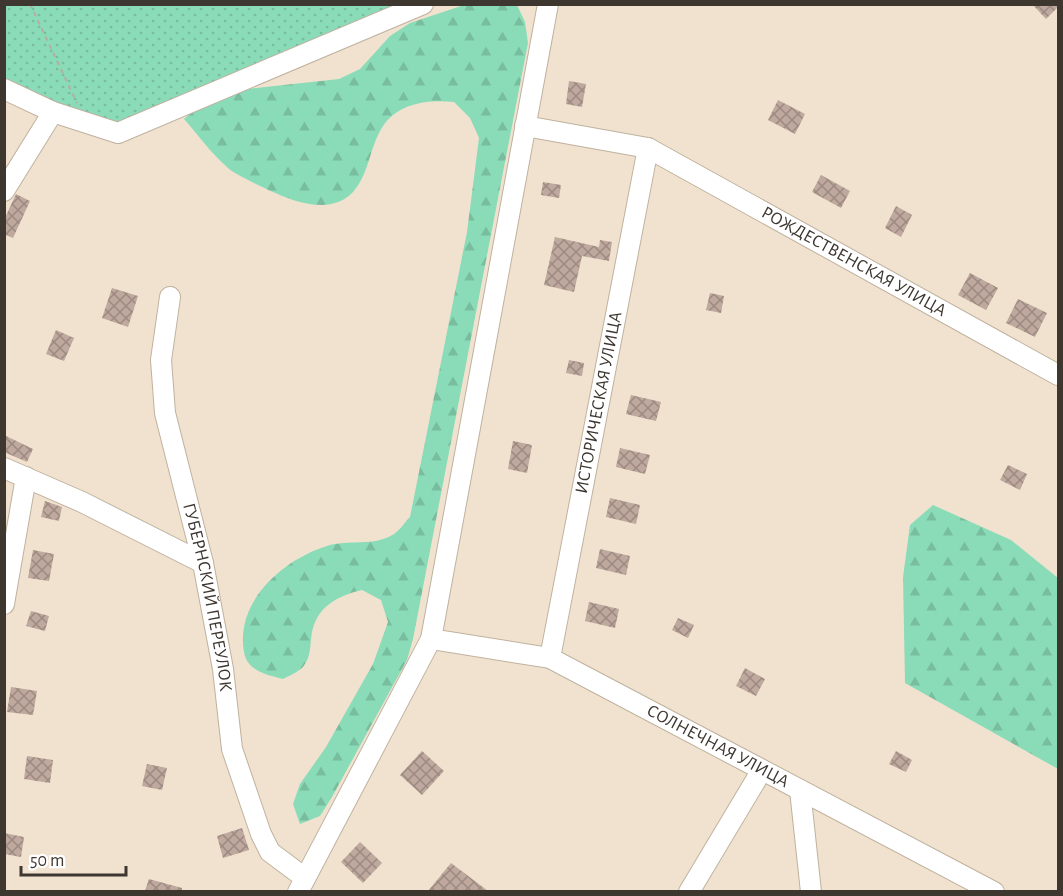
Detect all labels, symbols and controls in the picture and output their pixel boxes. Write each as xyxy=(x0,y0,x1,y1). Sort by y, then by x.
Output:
street label: РОЖДЕСТВЕНСКАЯ УЛИЦА xyxy=(758,204,949,320)
street label: ИСТОРИЧЕСКАЯ УЛИЦА xyxy=(573,310,625,495)
street label: ГУБЕРНСКИЙ ПЕРЕУЛОК xyxy=(179,501,235,693)
street label: СОЛНЕЧНАЯ УЛИЦА xyxy=(644,702,792,791)
scale bar xyxy=(21,839,126,877)
text: 50 m xyxy=(30,852,64,870)

